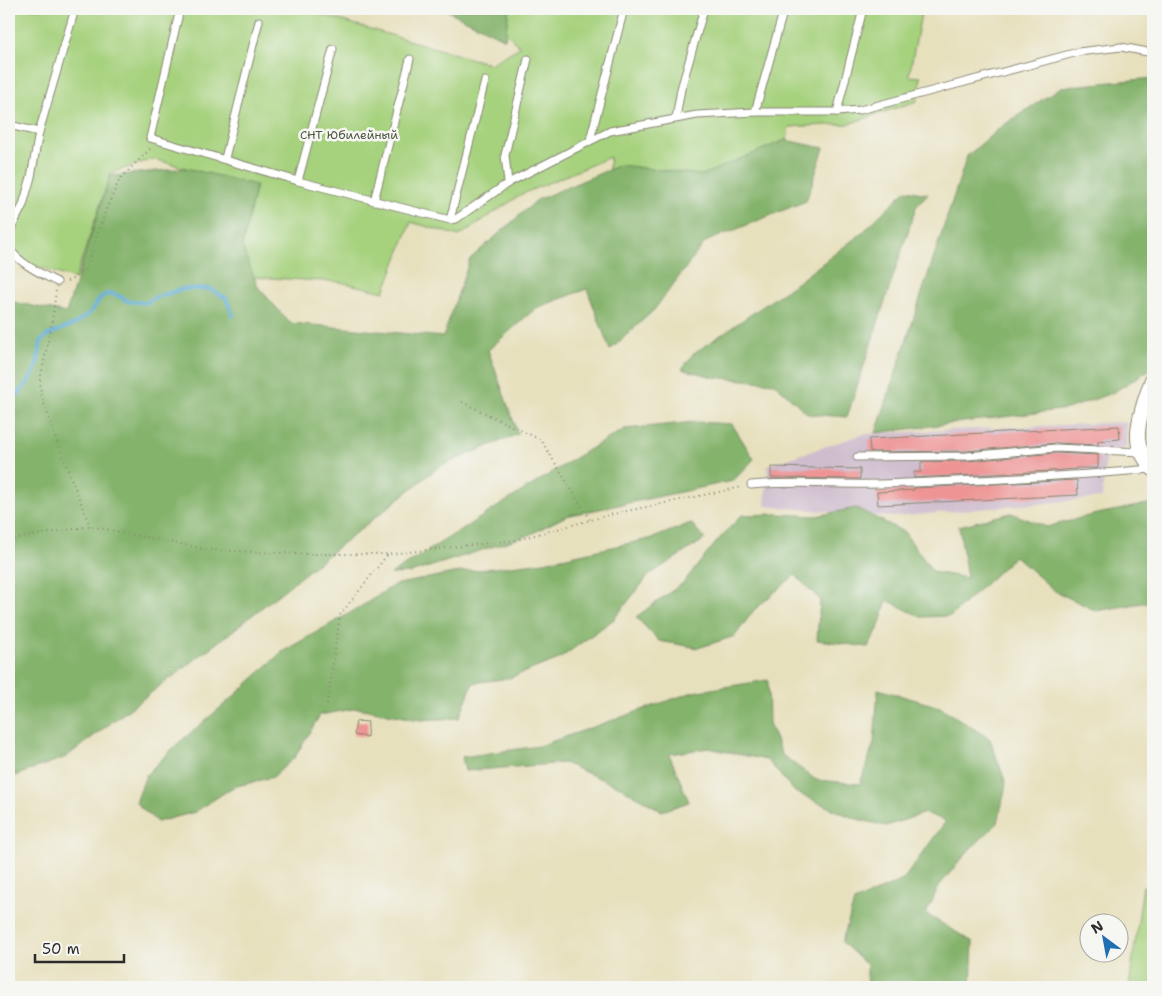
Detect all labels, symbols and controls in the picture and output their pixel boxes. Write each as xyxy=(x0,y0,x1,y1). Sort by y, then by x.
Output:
park label: СНТ Юбилейный xyxy=(300,127,398,143)
north arrow xyxy=(1080,914,1130,964)
text: N xyxy=(1088,916,1107,938)
scale bar xyxy=(35,931,124,963)
text: 50 m xyxy=(42,939,80,959)

